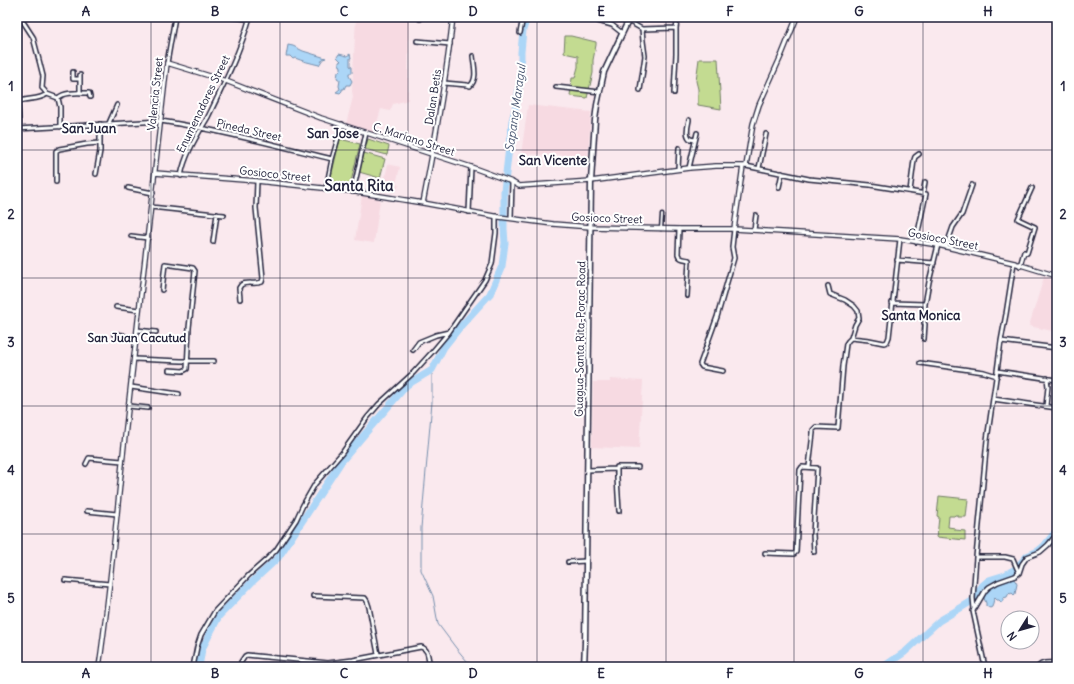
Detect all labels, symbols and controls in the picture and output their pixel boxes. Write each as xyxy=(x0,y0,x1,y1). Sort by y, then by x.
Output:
text: A xyxy=(82,3,91,20)
text: B xyxy=(211,3,220,20)
text: C xyxy=(340,3,349,20)
text: D xyxy=(468,3,478,20)
text: E xyxy=(597,3,605,20)
text: F xyxy=(726,3,734,20)
text: G xyxy=(854,3,864,20)
text: H xyxy=(983,3,993,20)
street label: Enumenadores Street xyxy=(173,53,233,155)
street label: Valencia Street xyxy=(144,56,166,131)
water label: Sapang Maragul xyxy=(501,61,529,153)
street label: Dalan Betis xyxy=(422,68,444,126)
text: 1 xyxy=(8,78,14,95)
text: 1 xyxy=(1060,78,1066,95)
street label: Pineda Street xyxy=(215,116,283,144)
street label: C. Mariano Street xyxy=(371,119,457,159)
district label: San Juan xyxy=(62,120,117,137)
district label: San Jose xyxy=(307,125,359,142)
district label: San Vicente xyxy=(519,152,587,169)
street label: Gosioco Street xyxy=(239,163,312,185)
district label: Santa Rita xyxy=(324,176,394,195)
text: 2 xyxy=(7,206,15,223)
text: 2 xyxy=(1059,206,1067,223)
street label: Gosioco Street xyxy=(571,210,643,226)
street label: Gosioco Street xyxy=(907,225,980,253)
street label: Guagua-Santa Rita-Porac Road xyxy=(572,260,588,417)
district label: Santa Monica xyxy=(881,307,961,324)
district label: San Juan Cacutud xyxy=(88,330,186,345)
text: 3 xyxy=(7,334,15,351)
text: 3 xyxy=(1059,334,1067,351)
text: 4 xyxy=(7,462,15,479)
text: 4 xyxy=(1059,462,1067,479)
text: 5 xyxy=(7,590,15,607)
text: 5 xyxy=(1059,590,1067,607)
north arrow xyxy=(1000,610,1040,650)
text: N xyxy=(1004,629,1020,643)
text: A xyxy=(82,665,91,682)
text: B xyxy=(211,665,220,682)
text: C xyxy=(340,665,349,682)
text: D xyxy=(468,665,478,682)
text: E xyxy=(597,665,605,682)
text: F xyxy=(726,665,734,682)
text: G xyxy=(854,665,864,682)
text: H xyxy=(983,665,993,682)

